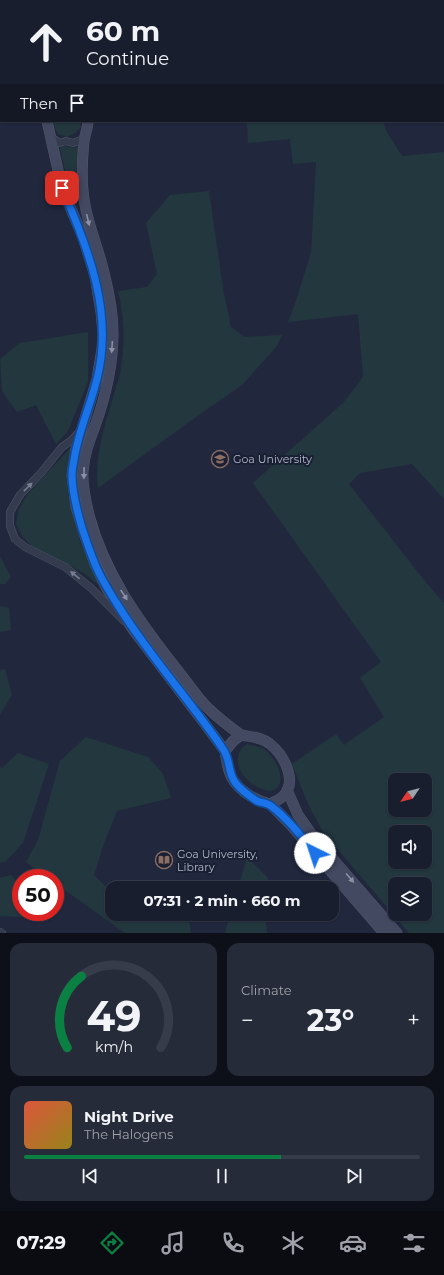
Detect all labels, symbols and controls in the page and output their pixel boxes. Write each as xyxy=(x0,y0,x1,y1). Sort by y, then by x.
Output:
text: 60 m xyxy=(86,14,160,48)
icon: ahead xyxy=(20,16,72,68)
text: Continue xyxy=(86,48,169,70)
icon: arrive xyxy=(66,92,88,114)
text: Then xyxy=(20,94,58,113)
pin xyxy=(45,171,79,205)
icon: arrive xyxy=(51,177,73,199)
one-way arrow xyxy=(86,213,92,226)
one-way arrow xyxy=(108,341,115,353)
school or university icon: Goa University xyxy=(210,449,230,469)
place label: Goa University xyxy=(233,452,312,466)
one-way arrow xyxy=(81,467,87,480)
one-way arrow xyxy=(23,482,33,492)
one-way arrow xyxy=(70,571,81,580)
one-way arrow xyxy=(120,589,127,601)
north arrow xyxy=(388,773,432,817)
map controls xyxy=(388,773,432,921)
button: sound xyxy=(388,825,432,869)
position arrow xyxy=(294,832,336,874)
place label: Goa University, Library xyxy=(177,847,258,874)
library icon: Goa University, Library xyxy=(154,850,174,870)
speed limit sign: 50 xyxy=(12,869,64,921)
one-way arrow xyxy=(345,873,354,884)
button: layers xyxy=(388,877,432,921)
text: 07:31 · 2 min · 660 m xyxy=(144,891,300,910)
text: Climate xyxy=(241,982,292,998)
text: 49 xyxy=(86,990,141,1040)
text: 23° xyxy=(307,1002,354,1039)
text: − xyxy=(241,1007,254,1034)
text: + xyxy=(407,1007,420,1034)
text: km/h xyxy=(94,1037,133,1055)
text: Night Drive xyxy=(84,1107,174,1126)
text: The Halogens xyxy=(84,1126,173,1142)
icon: previous xyxy=(79,1165,101,1187)
icon: pause xyxy=(211,1165,233,1187)
icon: next xyxy=(343,1165,365,1187)
icon: directions xyxy=(98,1229,126,1257)
icon: music xyxy=(159,1229,187,1257)
icon: phone xyxy=(219,1229,247,1257)
icon: climate xyxy=(279,1229,307,1257)
icon: car xyxy=(339,1229,367,1257)
icon: filters xyxy=(400,1229,428,1257)
text: 07:29 xyxy=(16,1232,66,1254)

